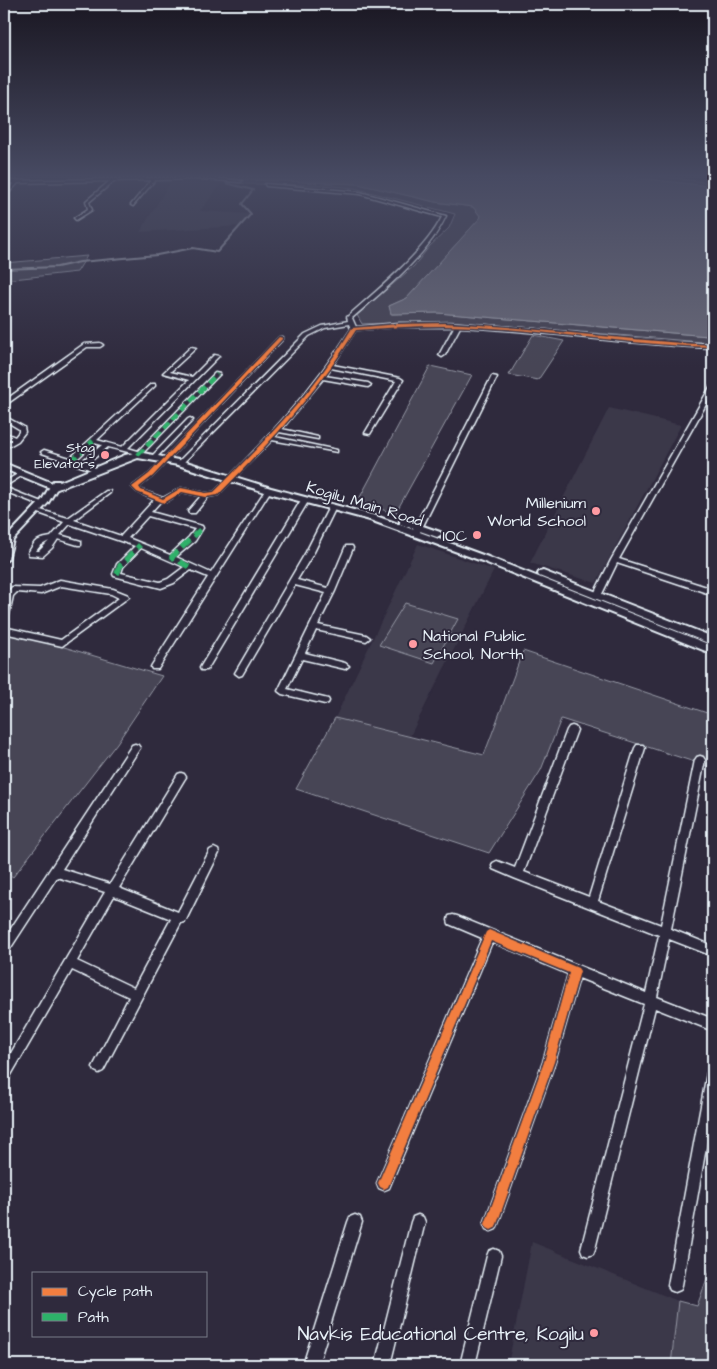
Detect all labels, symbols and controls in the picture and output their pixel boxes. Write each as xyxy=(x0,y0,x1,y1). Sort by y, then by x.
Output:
place label: Stag Elevators xyxy=(34,438,95,474)
marker: Stag Elevators xyxy=(99,449,111,461)
street label: Kogilu Main Road xyxy=(303,476,426,533)
place label: Millenium World School xyxy=(487,492,587,532)
marker: Millenium World School xyxy=(590,505,602,517)
place label: IOC xyxy=(443,525,467,547)
marker: IOC xyxy=(471,529,483,541)
place label: National Public School, North xyxy=(423,625,527,665)
marker: National Public School, North xyxy=(407,638,419,650)
legend xyxy=(32,1272,208,1336)
text: Cycle path xyxy=(78,1281,153,1303)
text: Path xyxy=(78,1307,109,1328)
place label: Navkis Educational Centre, Kogilu xyxy=(297,1321,584,1349)
marker: Navkis Educational Centre, Kogilu xyxy=(588,1327,600,1339)

